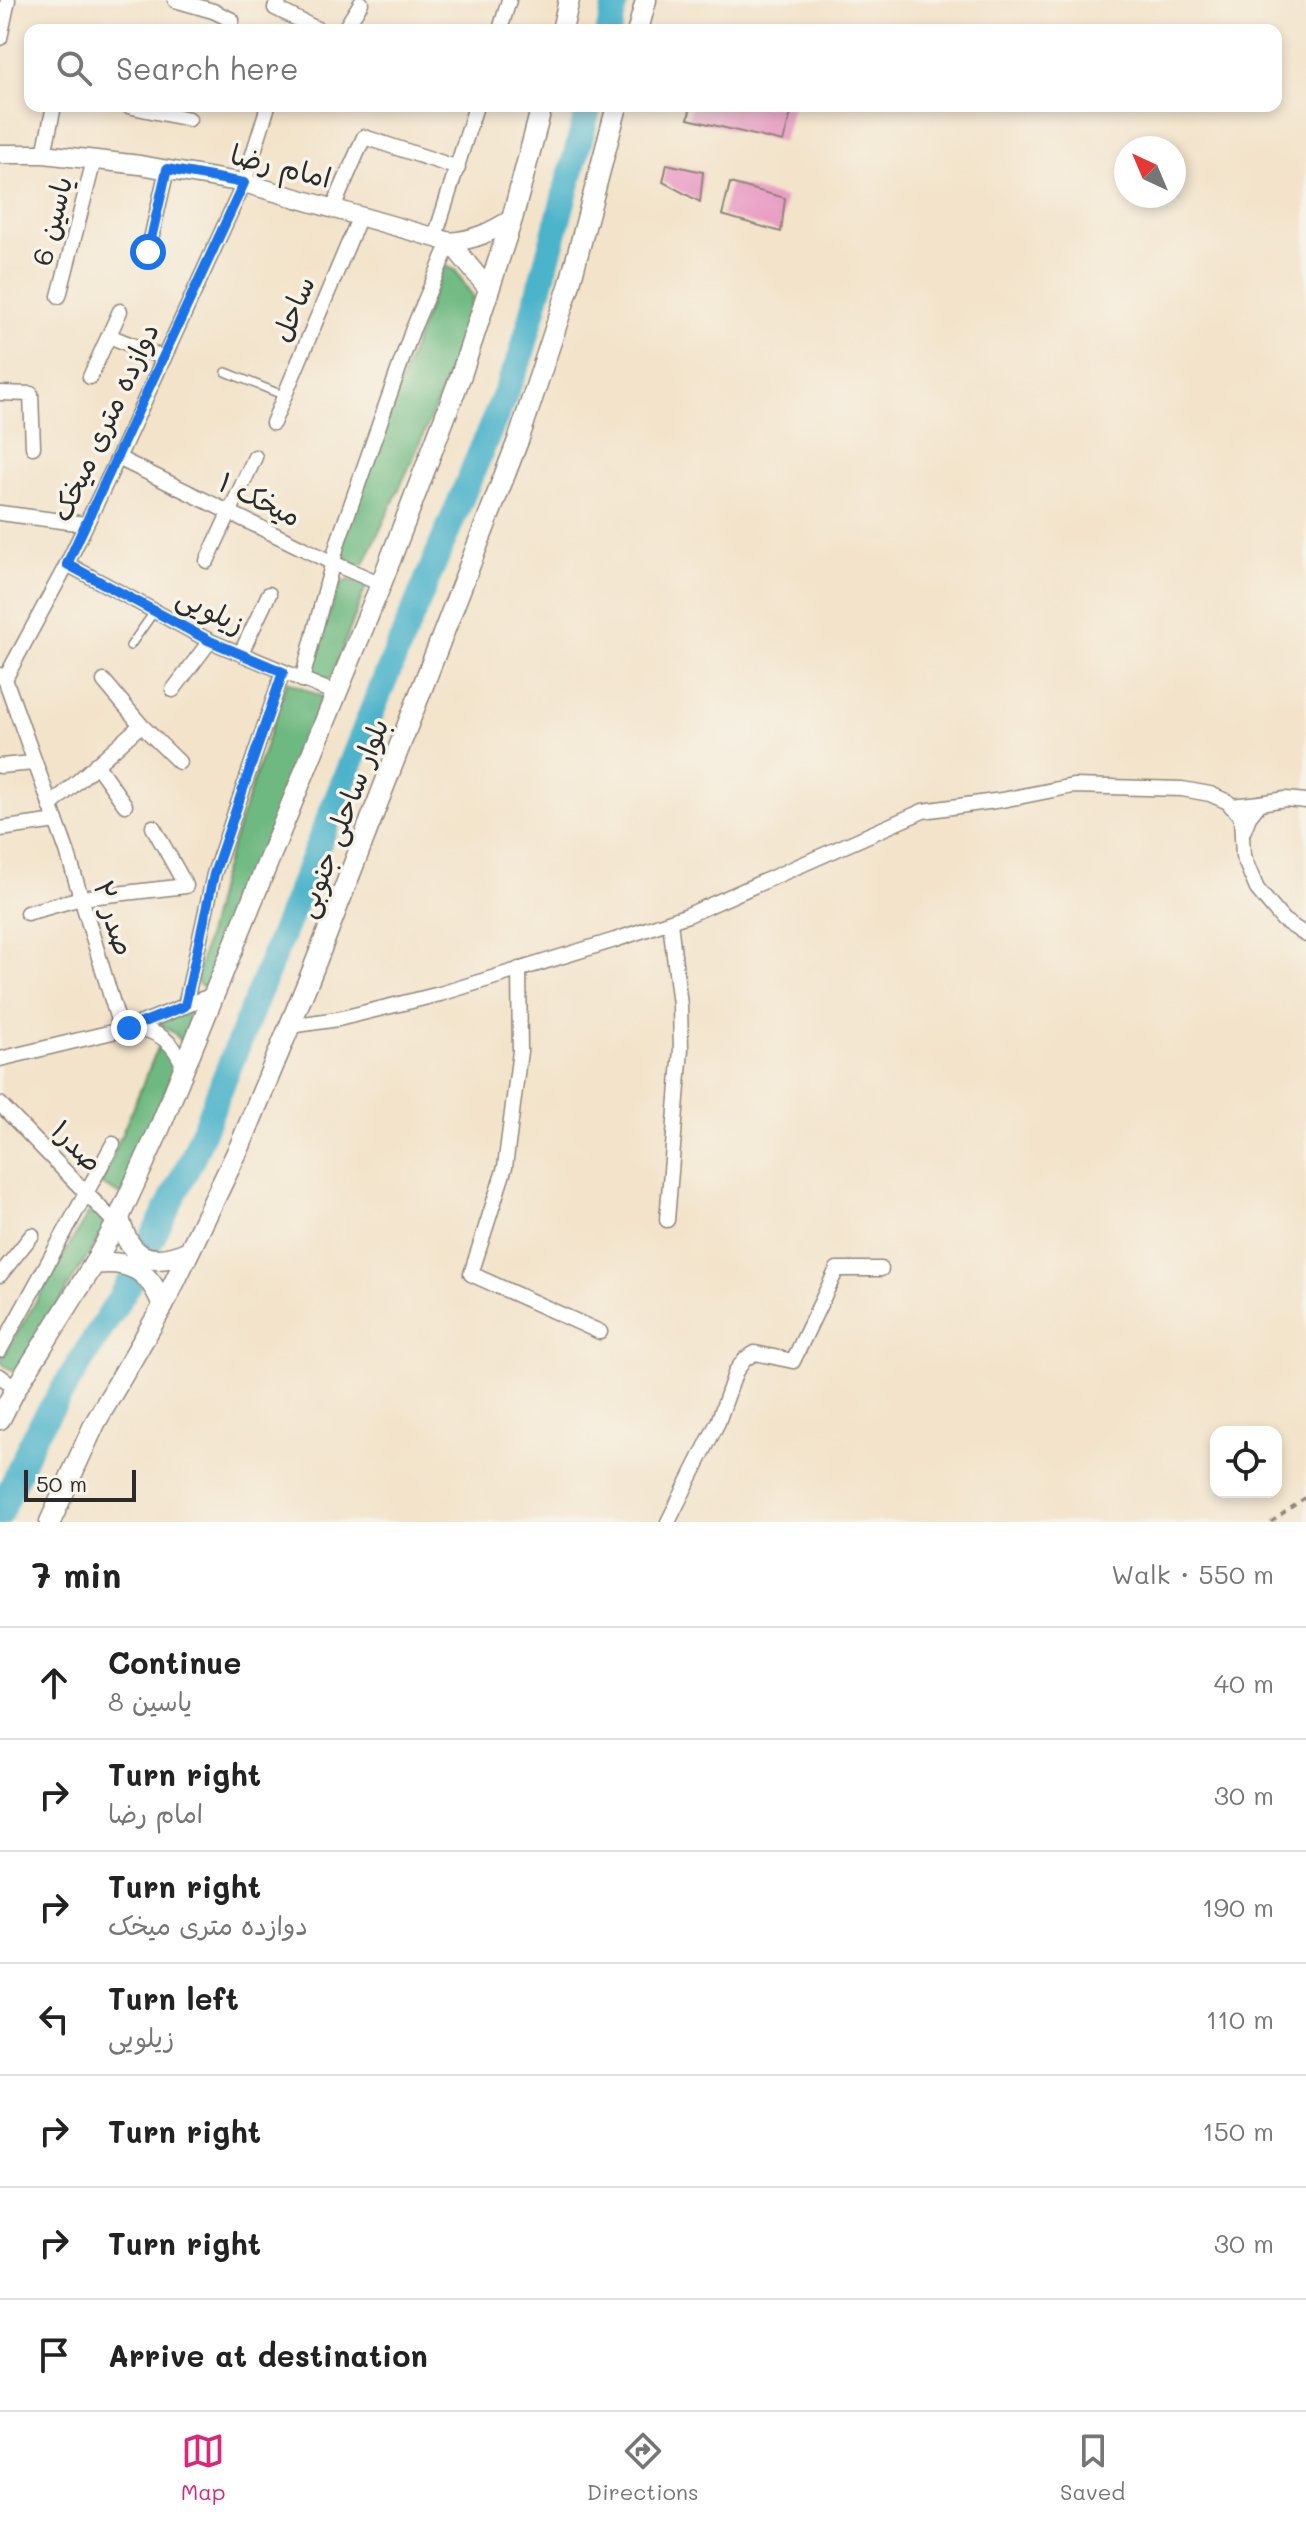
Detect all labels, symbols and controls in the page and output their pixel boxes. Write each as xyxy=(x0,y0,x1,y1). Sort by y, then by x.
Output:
search box xyxy=(24,24,1282,112)
icon: search xyxy=(52,46,96,90)
text: Search here xyxy=(116,48,299,88)
street label: امام رضا xyxy=(226,135,335,200)
north arrow xyxy=(1114,136,1186,208)
street label: یاسین 6 xyxy=(23,172,79,269)
route start xyxy=(130,234,166,270)
street label: ساحل xyxy=(262,270,322,347)
street label: دوازده متری میخک xyxy=(42,316,166,527)
street label: میخک ۱ xyxy=(213,463,307,533)
street label: زیلویی xyxy=(171,577,251,643)
street label: بلوار ساحلی جنوبی xyxy=(287,713,397,923)
street label: صدر ۲ xyxy=(87,876,143,960)
route end xyxy=(111,1010,147,1046)
street label: صدر۱ xyxy=(44,1112,111,1179)
map controls xyxy=(1210,1426,1282,1498)
button: locate xyxy=(1210,1426,1282,1498)
scale bar xyxy=(24,1466,136,1502)
text: 50 m xyxy=(36,1469,87,1498)
text: 7 min xyxy=(32,1552,121,1597)
text: Walk · 550 m xyxy=(1111,1557,1274,1591)
text: Continue xyxy=(108,1642,241,1682)
icon: ahead xyxy=(32,1661,76,1705)
text: 40 m xyxy=(1214,1666,1274,1700)
text: یاسین 8 xyxy=(108,1684,192,1718)
text: Turn right xyxy=(108,1754,261,1794)
icon: right xyxy=(32,1773,76,1817)
text: 30 m xyxy=(1214,1778,1274,1812)
text: امام رضا xyxy=(108,1796,203,1830)
text: Turn right xyxy=(108,1866,261,1906)
icon: right xyxy=(32,1885,76,1929)
text: 190 m xyxy=(1202,1890,1274,1924)
text: دوازده متری میخک xyxy=(108,1908,308,1942)
text: Turn left xyxy=(108,1978,239,2018)
icon: left xyxy=(32,1997,76,2041)
text: 110 m xyxy=(1206,2002,1274,2036)
text: زیلویی xyxy=(108,2020,174,2054)
icon: right xyxy=(32,2109,76,2153)
text: Turn right xyxy=(108,2111,261,2151)
text: 150 m xyxy=(1202,2114,1274,2148)
icon: right xyxy=(32,2221,76,2265)
text: Turn right xyxy=(108,2223,261,2263)
text: 30 m xyxy=(1214,2226,1274,2260)
icon: arrive xyxy=(32,2333,76,2377)
text: Arrive at destination xyxy=(108,2335,428,2375)
tab: Map xyxy=(181,2429,226,2506)
tab: Directions xyxy=(587,2429,699,2506)
tab: Saved xyxy=(1060,2429,1125,2506)

